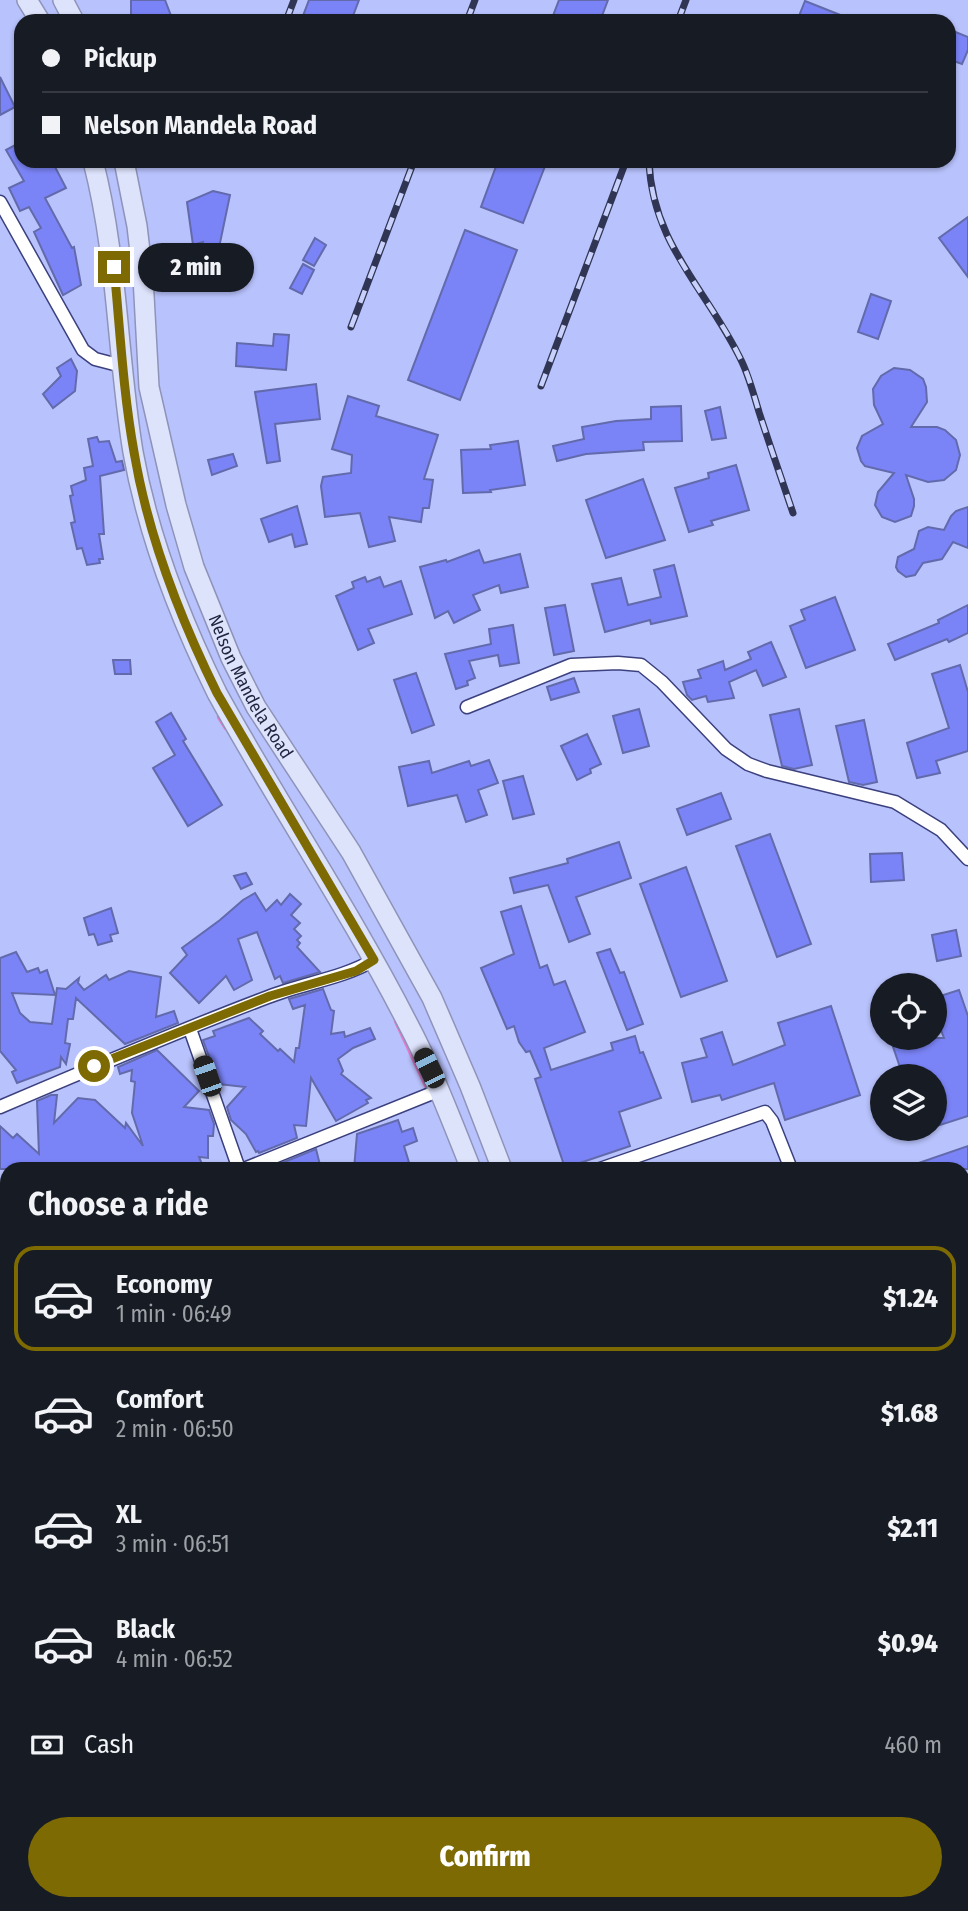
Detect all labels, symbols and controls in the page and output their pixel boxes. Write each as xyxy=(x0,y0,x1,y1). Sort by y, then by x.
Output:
text: Pickup xyxy=(84,43,157,74)
text: Nelson Mandela Road xyxy=(84,110,317,141)
callout: 2 min xyxy=(138,243,254,292)
route end xyxy=(98,251,130,283)
text: 2 min xyxy=(171,253,221,281)
street label: Nelson Mandela Road xyxy=(204,611,298,763)
map controls xyxy=(870,973,947,1141)
button: locate xyxy=(870,973,947,1050)
car xyxy=(411,1045,448,1091)
route start xyxy=(78,1050,110,1082)
car xyxy=(191,1053,224,1099)
button: layers xyxy=(870,1064,947,1141)
text: Choose a ride xyxy=(28,1185,209,1223)
icon: car xyxy=(32,1267,95,1330)
text: Economy xyxy=(116,1269,212,1300)
text: $1.24 xyxy=(883,1283,938,1314)
text: 1 min · 06:49 xyxy=(116,1300,232,1328)
icon: car xyxy=(32,1382,95,1445)
text: Comfort xyxy=(116,1384,204,1415)
text: $1.68 xyxy=(881,1398,938,1429)
text: 2 min · 06:50 xyxy=(116,1415,234,1443)
icon: car xyxy=(32,1497,95,1560)
text: XL xyxy=(116,1499,142,1530)
text: $2.11 xyxy=(888,1513,938,1544)
text: 3 min · 06:51 xyxy=(116,1530,230,1558)
icon: car xyxy=(32,1612,95,1675)
text: Black xyxy=(116,1614,175,1645)
text: $0.94 xyxy=(878,1628,938,1659)
text: 4 min · 06:52 xyxy=(116,1645,233,1673)
icon: cash xyxy=(28,1726,66,1764)
text: Cash xyxy=(84,1729,134,1760)
text: 460 m xyxy=(884,1731,942,1759)
button: Confirm xyxy=(28,1817,942,1897)

